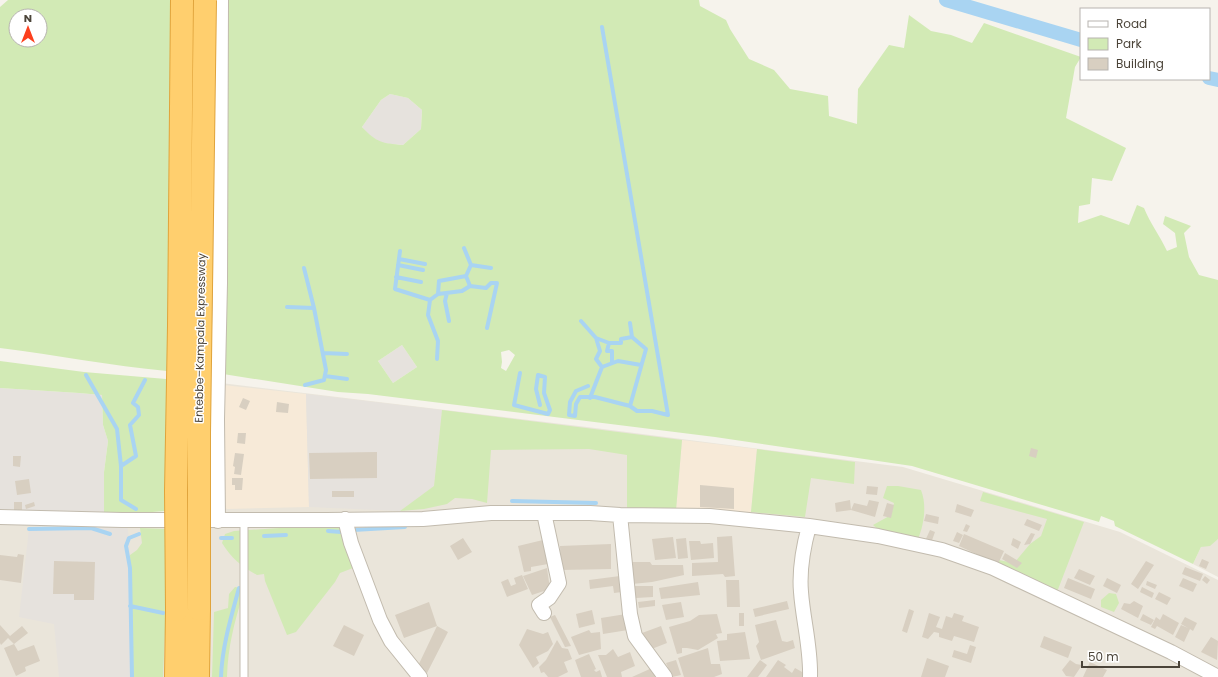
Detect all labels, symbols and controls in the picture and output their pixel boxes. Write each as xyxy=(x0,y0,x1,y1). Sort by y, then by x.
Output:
north arrow xyxy=(8,8,48,48)
legend xyxy=(1080,8,1210,80)
text: N xyxy=(24,10,32,26)
text: Road xyxy=(1116,15,1147,32)
text: Park xyxy=(1116,35,1143,52)
text: Building xyxy=(1116,55,1164,72)
street label: Entebbe–Kampala Expressway xyxy=(191,252,209,423)
scale bar xyxy=(1082,643,1179,669)
text: 50 m xyxy=(1088,648,1119,665)

